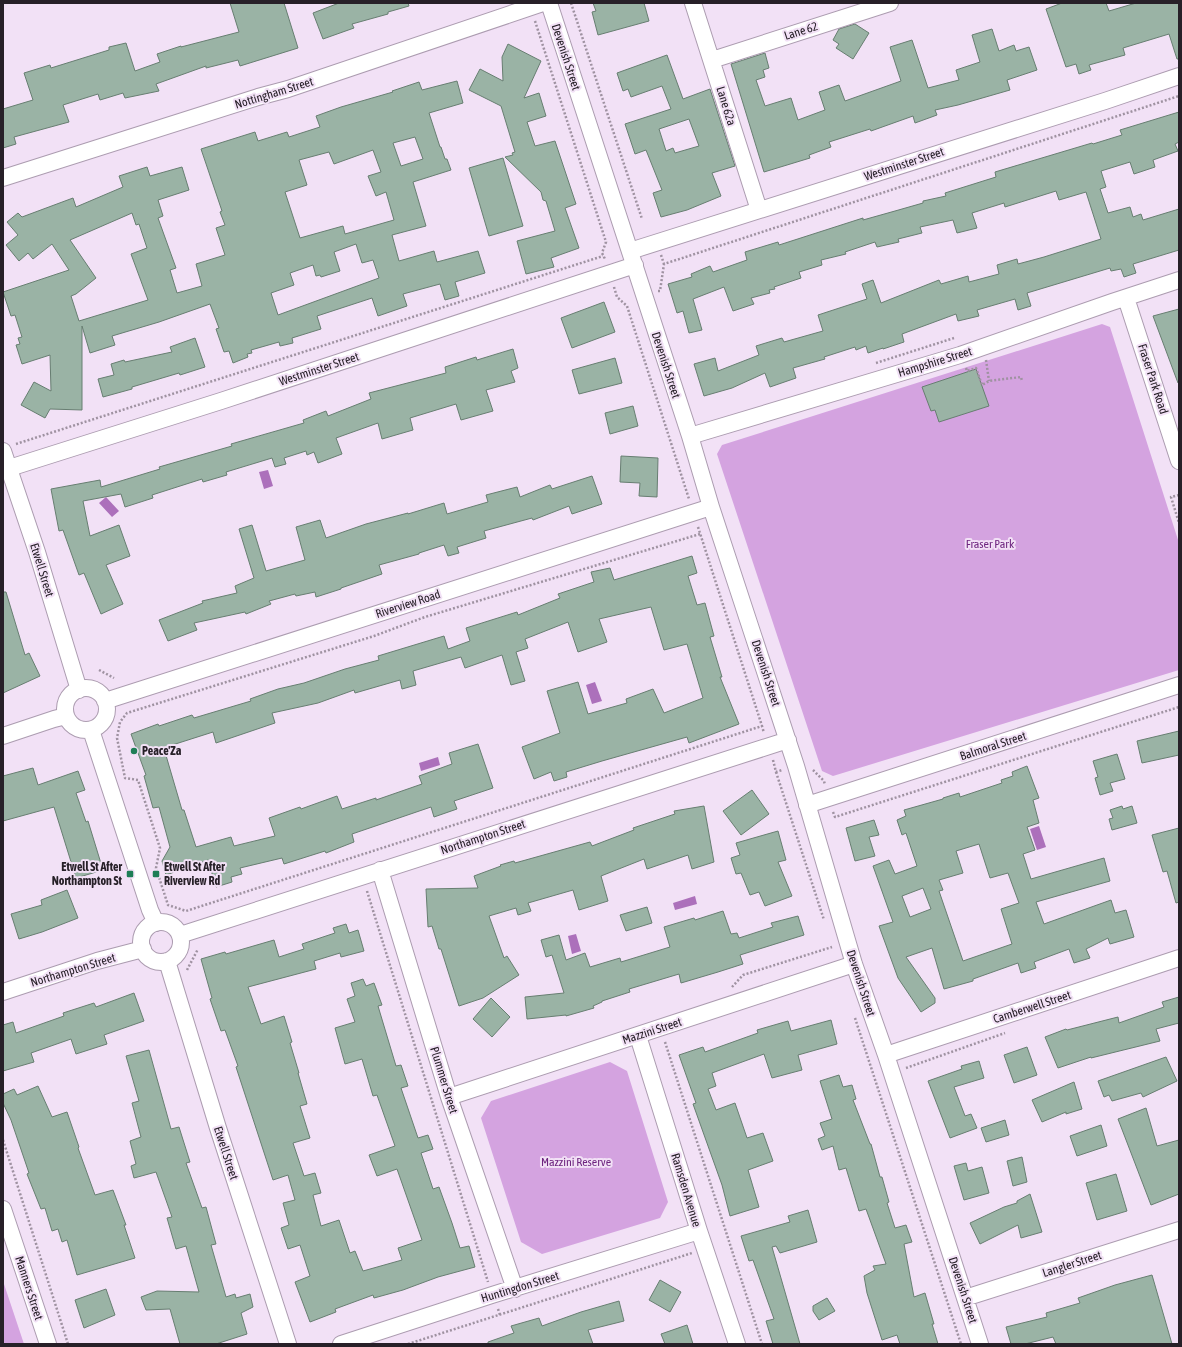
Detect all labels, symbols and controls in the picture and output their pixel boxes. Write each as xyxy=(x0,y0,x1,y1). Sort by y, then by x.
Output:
street label: Lane 62 xyxy=(782,19,820,43)
street label: Devenish Street xyxy=(549,22,583,92)
street label: Nottingham Street xyxy=(233,74,315,112)
street label: Lane 62a xyxy=(713,85,739,127)
street label: Westminster Street xyxy=(862,144,946,184)
street label: Devenish Street xyxy=(649,330,683,400)
street label: Fraser Park Road xyxy=(1135,342,1171,416)
street label: Hampshire Street xyxy=(896,344,974,380)
street label: Westminster Street xyxy=(277,349,361,389)
park label: Fraser Park xyxy=(966,537,1015,551)
street label: Etwell Street xyxy=(27,541,57,599)
street label: Riverview Road xyxy=(374,587,442,621)
street label: Devenish Street xyxy=(749,638,783,708)
street label: Balmoral Street xyxy=(958,729,1028,763)
place label: Peace'Za xyxy=(142,744,182,758)
marker: Peace'Za xyxy=(129,746,139,756)
street label: Northampton Street xyxy=(439,817,528,857)
place label: Etwell St After Northampton St xyxy=(52,860,123,888)
place label: Etwell St After Riverview Rd xyxy=(164,860,225,888)
marker: Etwell St After Northampton St xyxy=(125,869,135,879)
marker: Etwell St After Riverview Rd xyxy=(151,869,161,879)
street label: Devenish Street xyxy=(844,948,878,1018)
street label: Northampton Street xyxy=(29,950,118,990)
street label: Camberwell Street xyxy=(991,988,1073,1026)
street label: Mazzini Street xyxy=(621,1015,684,1047)
street label: Plummer Street xyxy=(427,1045,461,1116)
street label: Etwell Street xyxy=(211,1124,241,1182)
street label: Ramsden Avenue xyxy=(668,1151,704,1229)
park label: Mazzini Reserve xyxy=(541,1155,611,1169)
street label: Langler Street xyxy=(1041,1248,1104,1280)
street label: Manners Street xyxy=(12,1254,46,1322)
street label: Devenish Street xyxy=(946,1255,980,1325)
street label: Huntingdon Street xyxy=(479,1268,561,1305)

